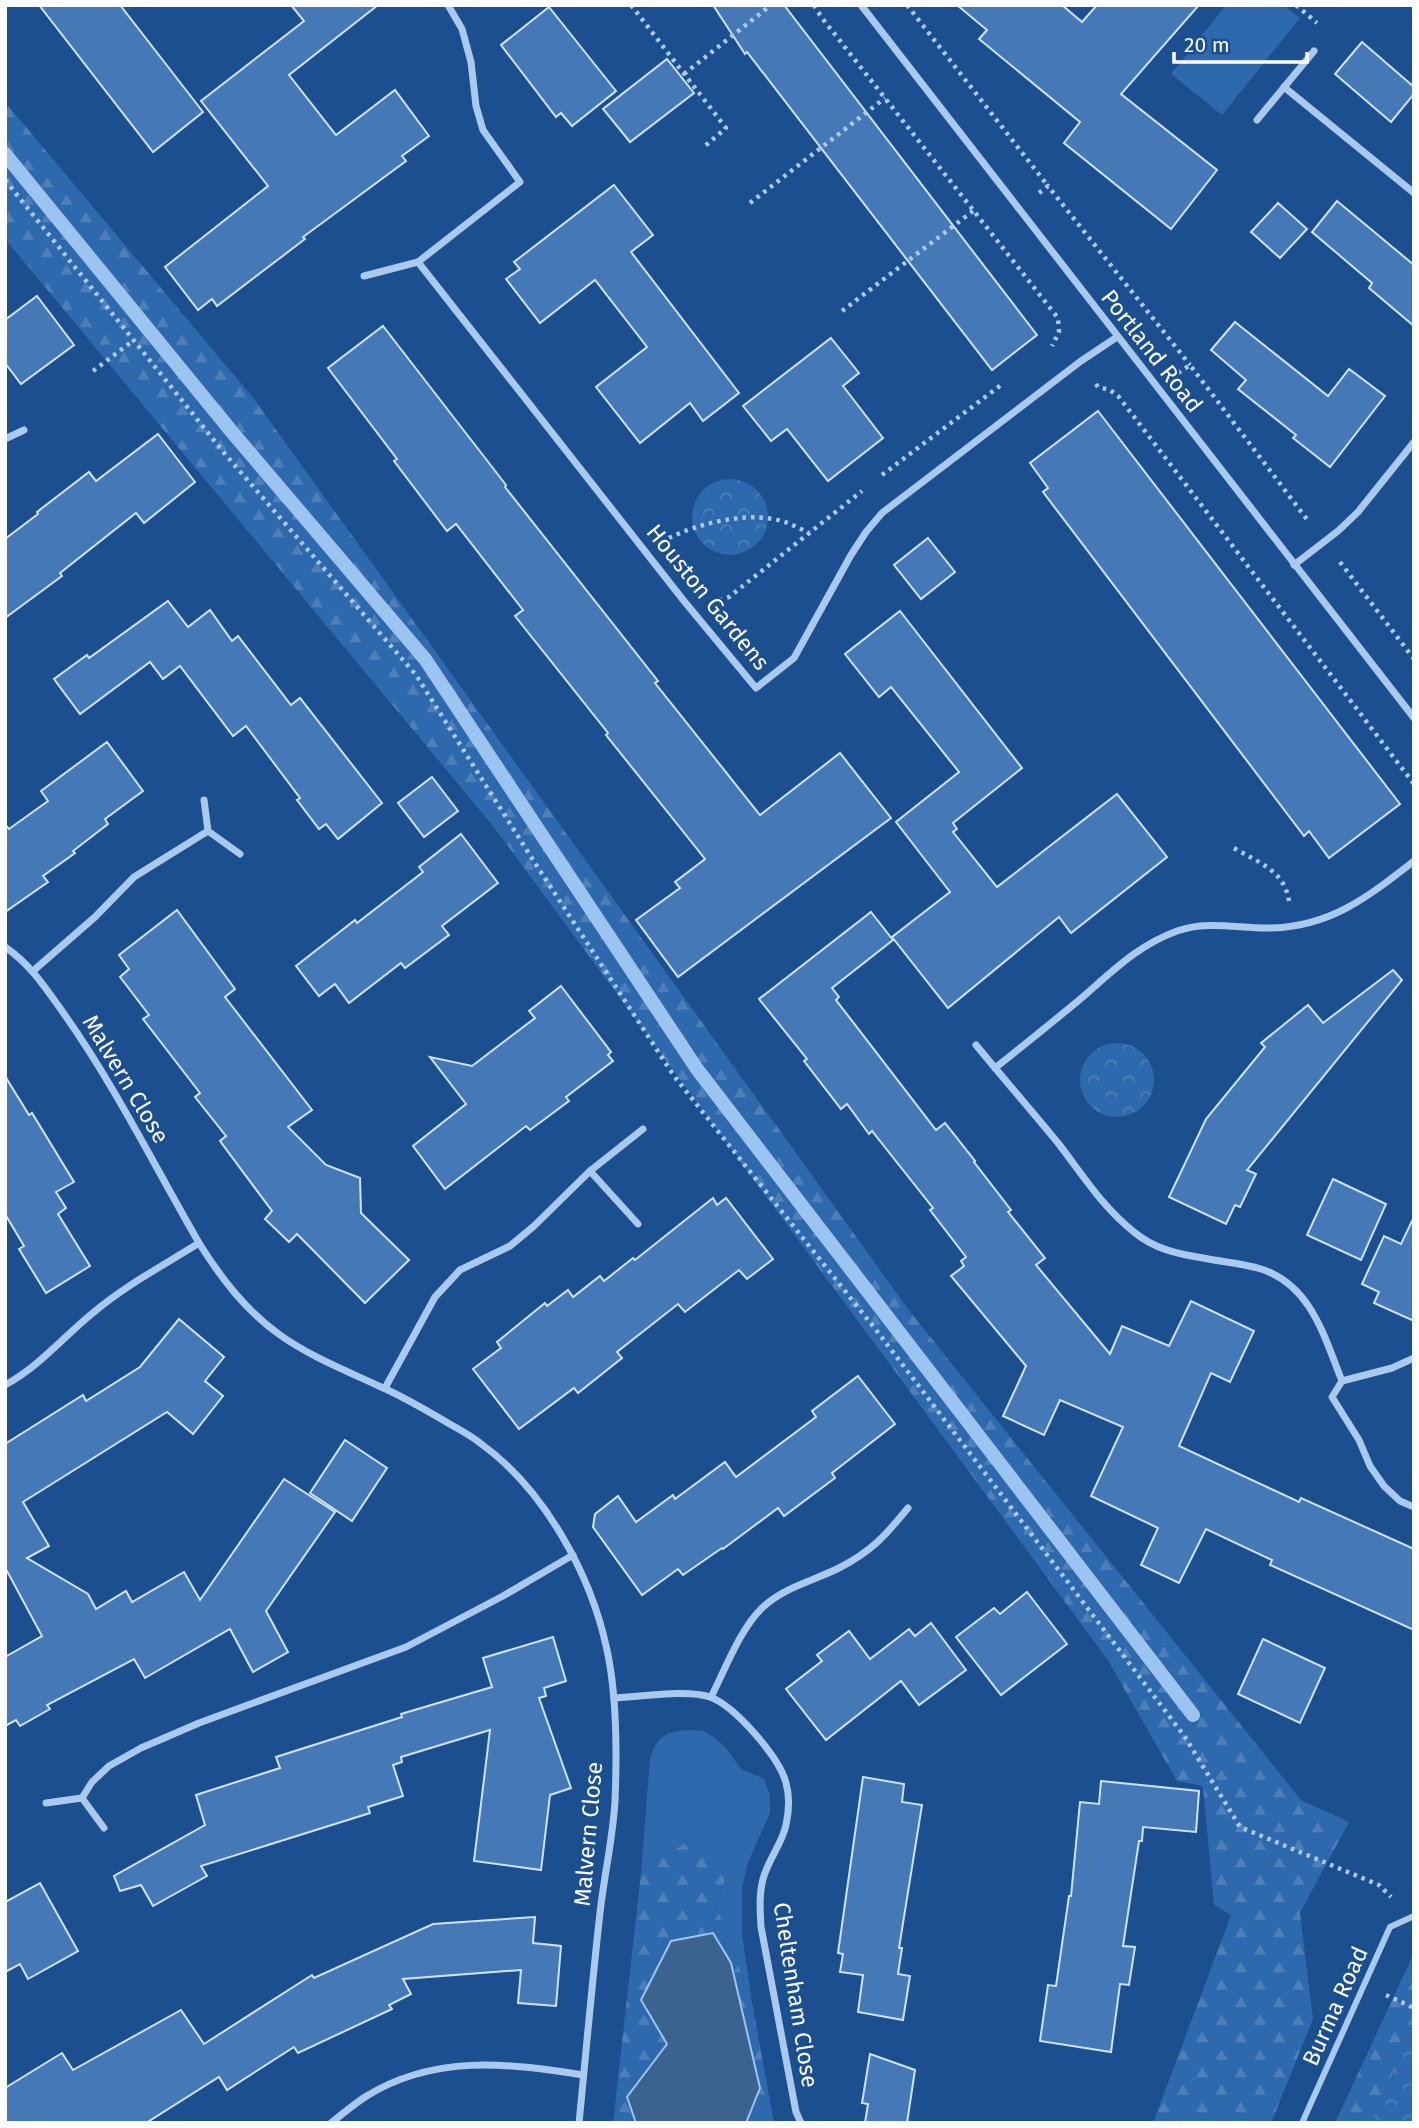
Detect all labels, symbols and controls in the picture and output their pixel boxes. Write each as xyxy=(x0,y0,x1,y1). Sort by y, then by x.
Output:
scale bar xyxy=(1174,21,1307,65)
text: 20 m xyxy=(1184,32,1230,58)
street label: Portland Road xyxy=(1095,284,1209,418)
street label: Houston Gardens xyxy=(641,518,775,676)
street label: Malvern Close xyxy=(77,1010,175,1148)
street label: Malvern Close xyxy=(568,1761,608,1907)
street label: Cheltenham Close xyxy=(768,1900,824,2090)
street label: Burma Road xyxy=(1296,1942,1374,2070)

